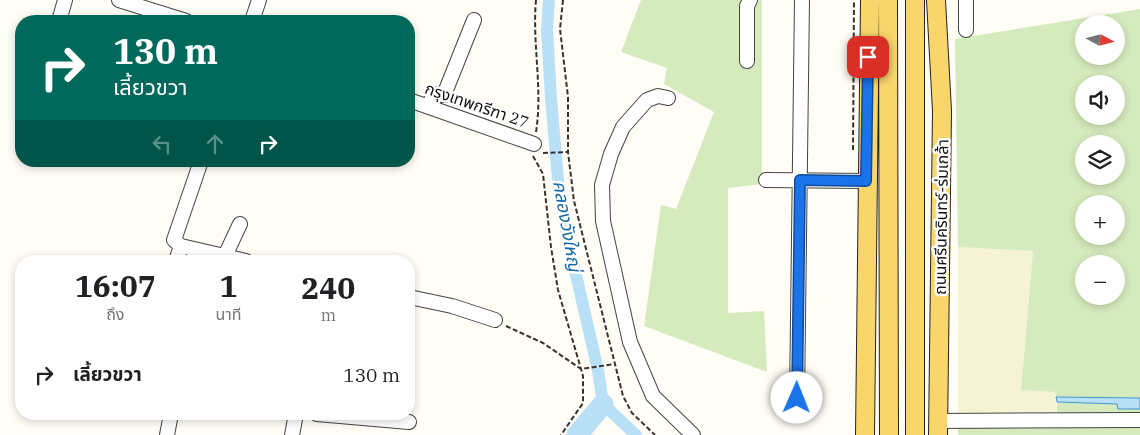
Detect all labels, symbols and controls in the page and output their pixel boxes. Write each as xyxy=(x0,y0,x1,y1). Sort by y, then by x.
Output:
north arrow xyxy=(1075,15,1125,65)
map controls xyxy=(1075,15,1125,305)
text: 130 m xyxy=(113,28,218,74)
icon: right xyxy=(30,35,95,100)
pin xyxy=(847,36,889,78)
icon: arrive xyxy=(854,43,882,71)
text: เลี้ยวขวา xyxy=(113,72,188,101)
button: sound xyxy=(1075,75,1125,125)
street label: กรุงเทพกรีฑา 27 xyxy=(422,78,532,132)
icon: left xyxy=(148,130,176,158)
icon: ahead xyxy=(201,130,229,158)
icon: right xyxy=(254,130,282,158)
button: layers xyxy=(1075,135,1125,185)
street label: ถนนศรีนครินทร์-ร่มเกล้า xyxy=(930,139,952,295)
water label: คลองวังใหญ่ xyxy=(548,179,587,276)
button: + xyxy=(1075,195,1125,245)
button: − xyxy=(1075,255,1125,305)
text: 16:07 xyxy=(75,266,156,305)
text: 1 xyxy=(220,266,238,305)
text: 240 xyxy=(301,268,355,307)
text: ถึง xyxy=(106,304,124,324)
text: นาที xyxy=(216,304,242,324)
text: m xyxy=(321,305,336,325)
icon: right xyxy=(30,361,58,389)
text: เลี้ยวขวา xyxy=(73,362,142,386)
text: 130 m xyxy=(343,363,400,387)
position arrow xyxy=(770,371,822,423)

